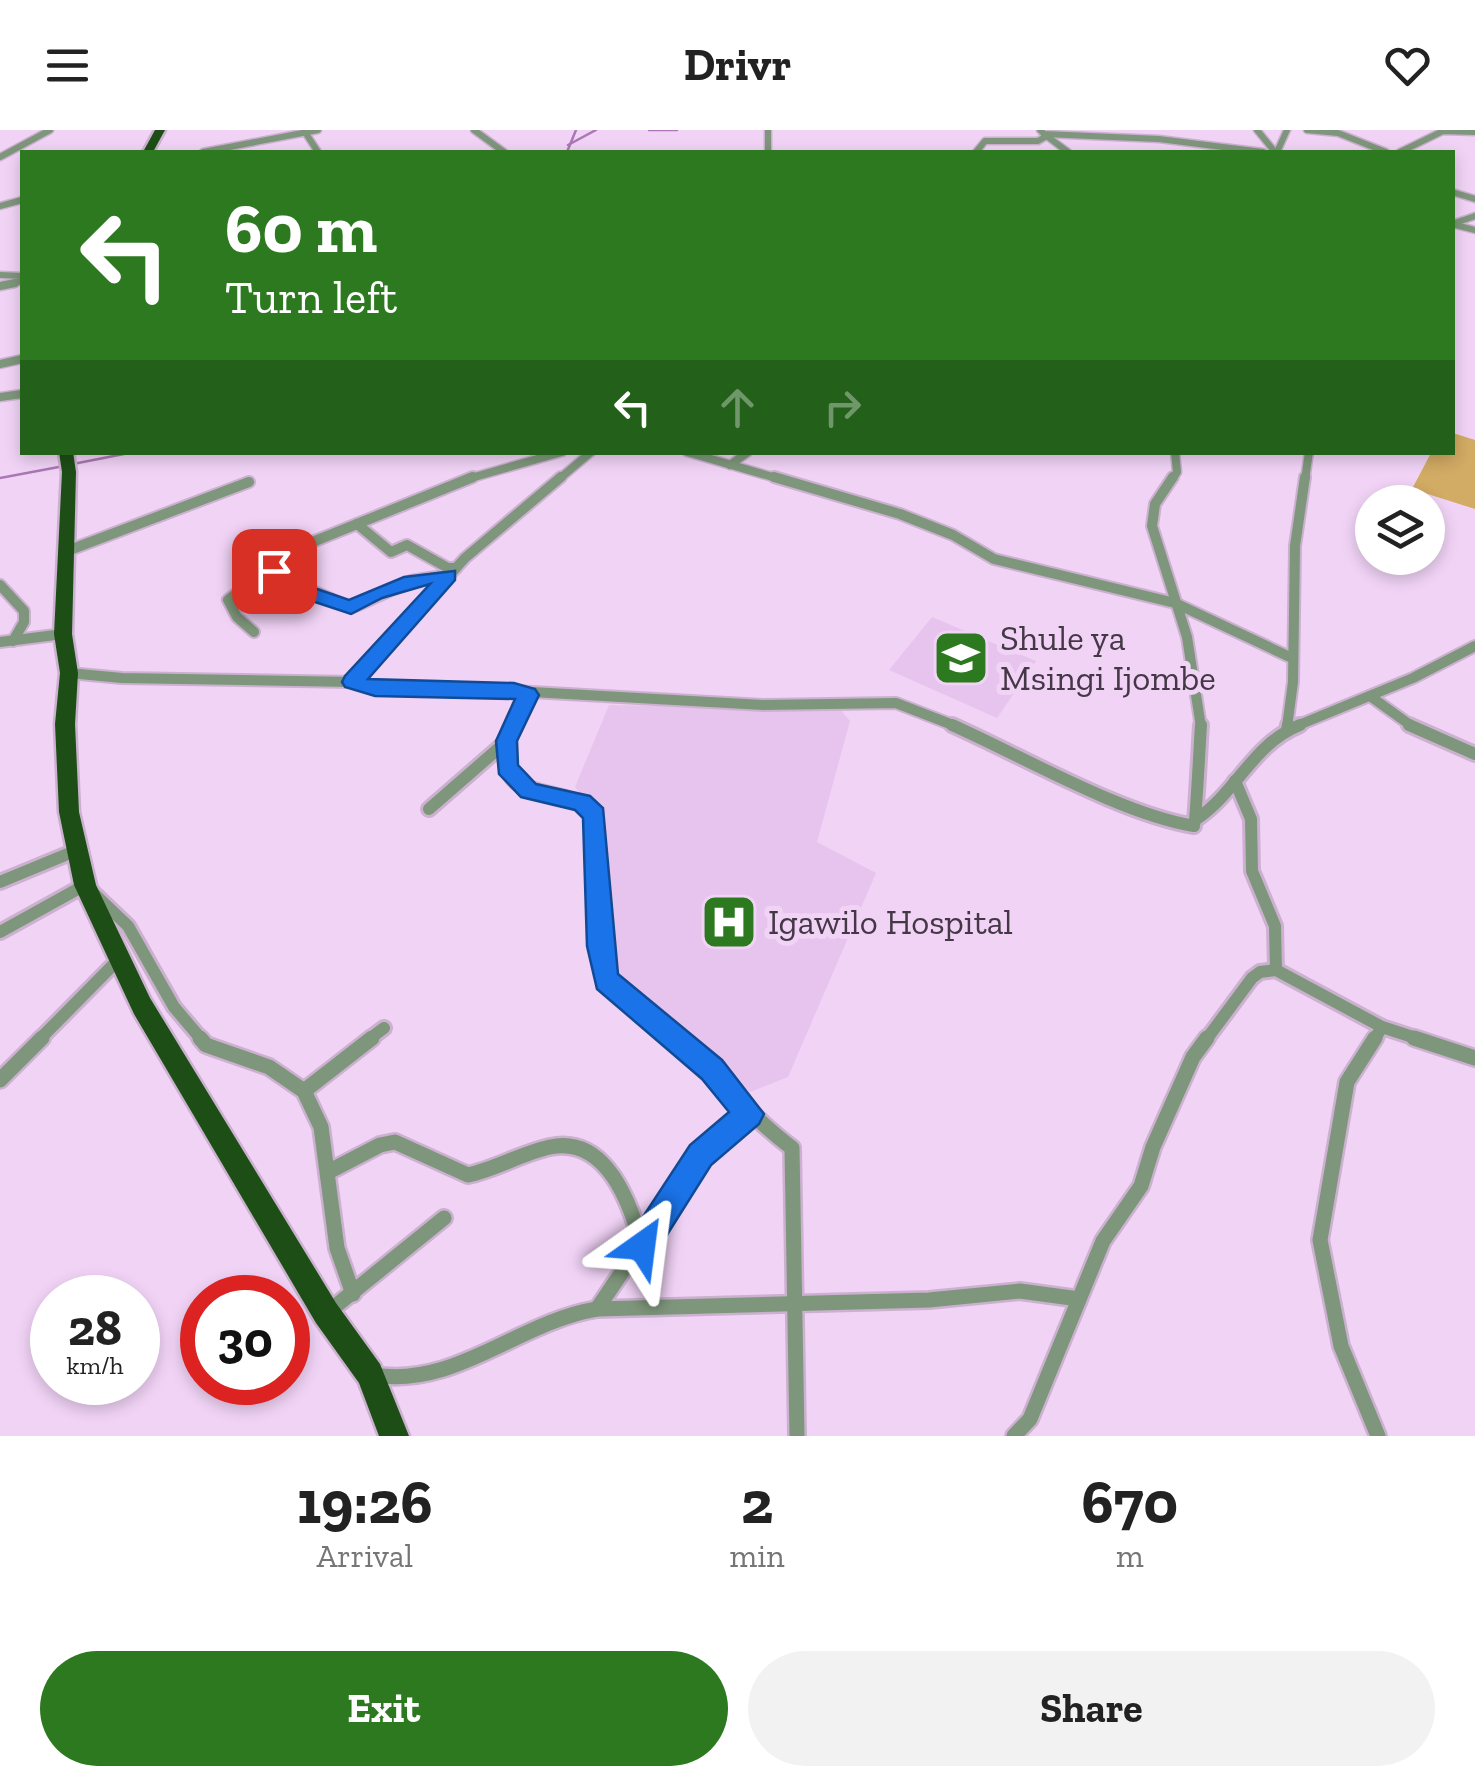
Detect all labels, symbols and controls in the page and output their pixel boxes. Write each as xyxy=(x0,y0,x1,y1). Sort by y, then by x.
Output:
icon: menu xyxy=(40,38,95,93)
text: Drivr xyxy=(684,38,791,92)
icon: heart xyxy=(1380,38,1435,93)
text: 60 m xyxy=(225,186,377,270)
icon: left xyxy=(60,190,190,320)
text: Turn left xyxy=(225,271,397,325)
icon: left xyxy=(605,380,660,435)
icon: ahead xyxy=(710,380,765,435)
icon: right xyxy=(815,380,870,435)
map controls xyxy=(1355,485,1445,575)
button: layers xyxy=(1355,485,1445,575)
pin xyxy=(232,529,317,614)
icon: arrive xyxy=(247,544,302,599)
place label: Shule ya Msingi Ijombe xyxy=(1000,617,1216,699)
school or university icon: Shule ya Msingi Ijombe xyxy=(931,628,991,688)
hospital icon: Igawilo Hospital xyxy=(699,892,759,952)
place label: Igawilo Hospital xyxy=(768,901,1013,943)
position arrow xyxy=(590,1194,694,1298)
speed limit sign: 30 xyxy=(180,1275,310,1405)
text: 28 xyxy=(68,1298,122,1358)
text: km/h xyxy=(66,1350,124,1380)
text: 19:26 xyxy=(297,1466,433,1538)
text: 2 xyxy=(741,1466,773,1538)
text: 670 xyxy=(1082,1466,1178,1538)
text: Arrival xyxy=(317,1537,413,1575)
text: min xyxy=(730,1537,785,1575)
text: m xyxy=(1116,1537,1144,1575)
button: Exit xyxy=(40,1651,728,1766)
button: Share xyxy=(748,1651,1435,1766)

